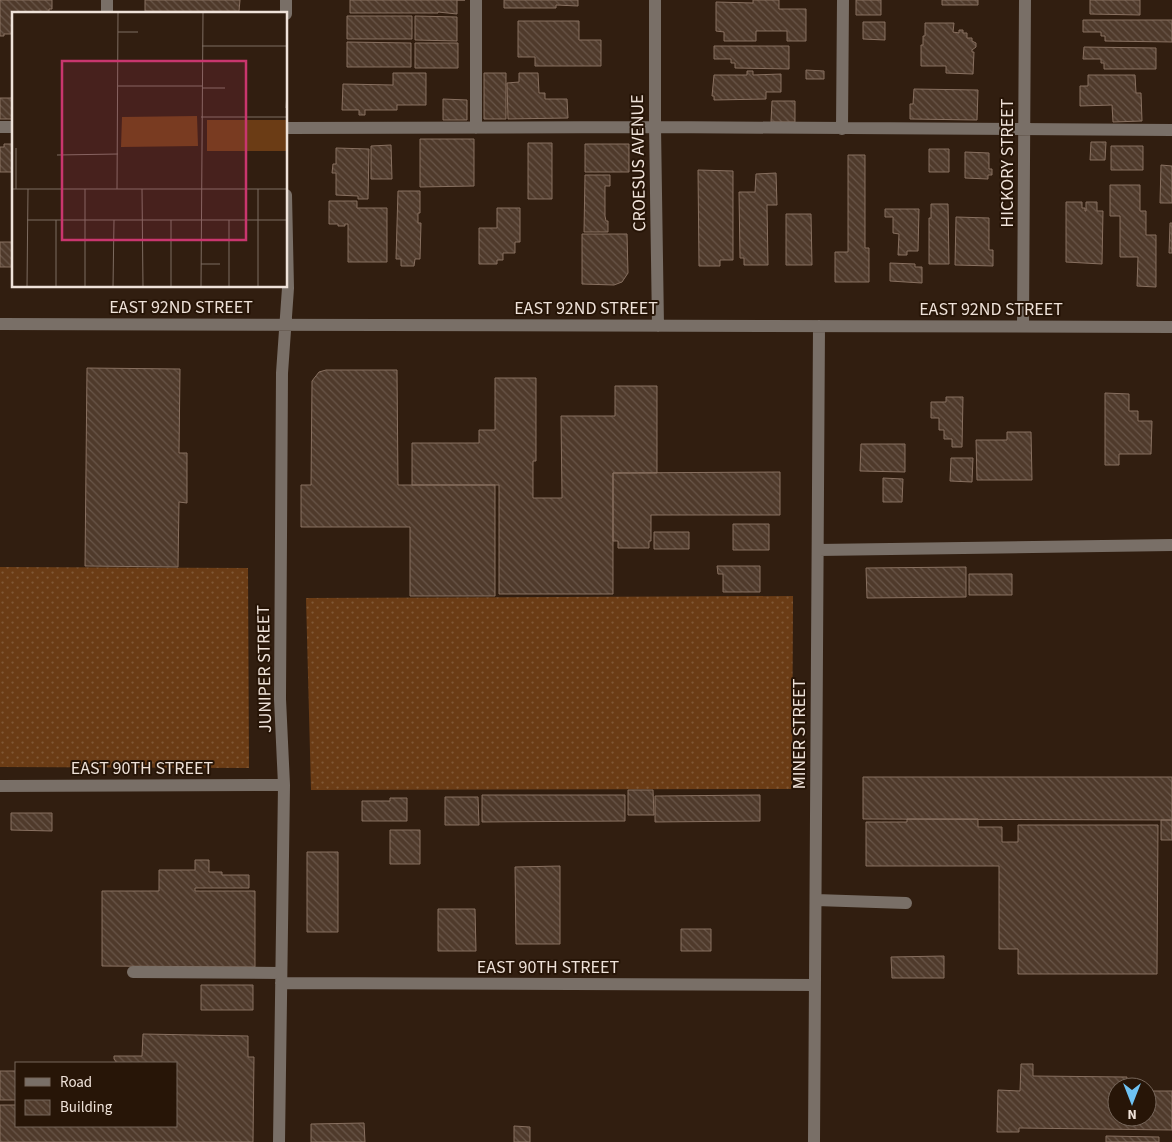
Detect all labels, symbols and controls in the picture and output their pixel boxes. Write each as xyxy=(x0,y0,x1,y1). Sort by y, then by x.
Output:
inset map xyxy=(12,12,288,288)
street label: CROESUS AVENUE xyxy=(625,94,652,232)
street label: HICKORY STREET xyxy=(995,98,1020,227)
street label: EAST 92ND STREET xyxy=(109,295,253,320)
street label: EAST 92ND STREET xyxy=(514,296,658,321)
street label: EAST 92ND STREET xyxy=(919,297,1063,322)
street label: JUNIPER STREET xyxy=(251,604,278,733)
street label: MINER STREET xyxy=(787,678,812,789)
street label: EAST 90TH STREET xyxy=(71,756,214,781)
street label: EAST 90TH STREET xyxy=(477,955,620,980)
legend xyxy=(15,1062,178,1127)
text: Road xyxy=(60,1072,92,1093)
north arrow xyxy=(1107,1077,1157,1127)
text: Building xyxy=(60,1097,113,1118)
text: N xyxy=(1127,1104,1137,1124)

